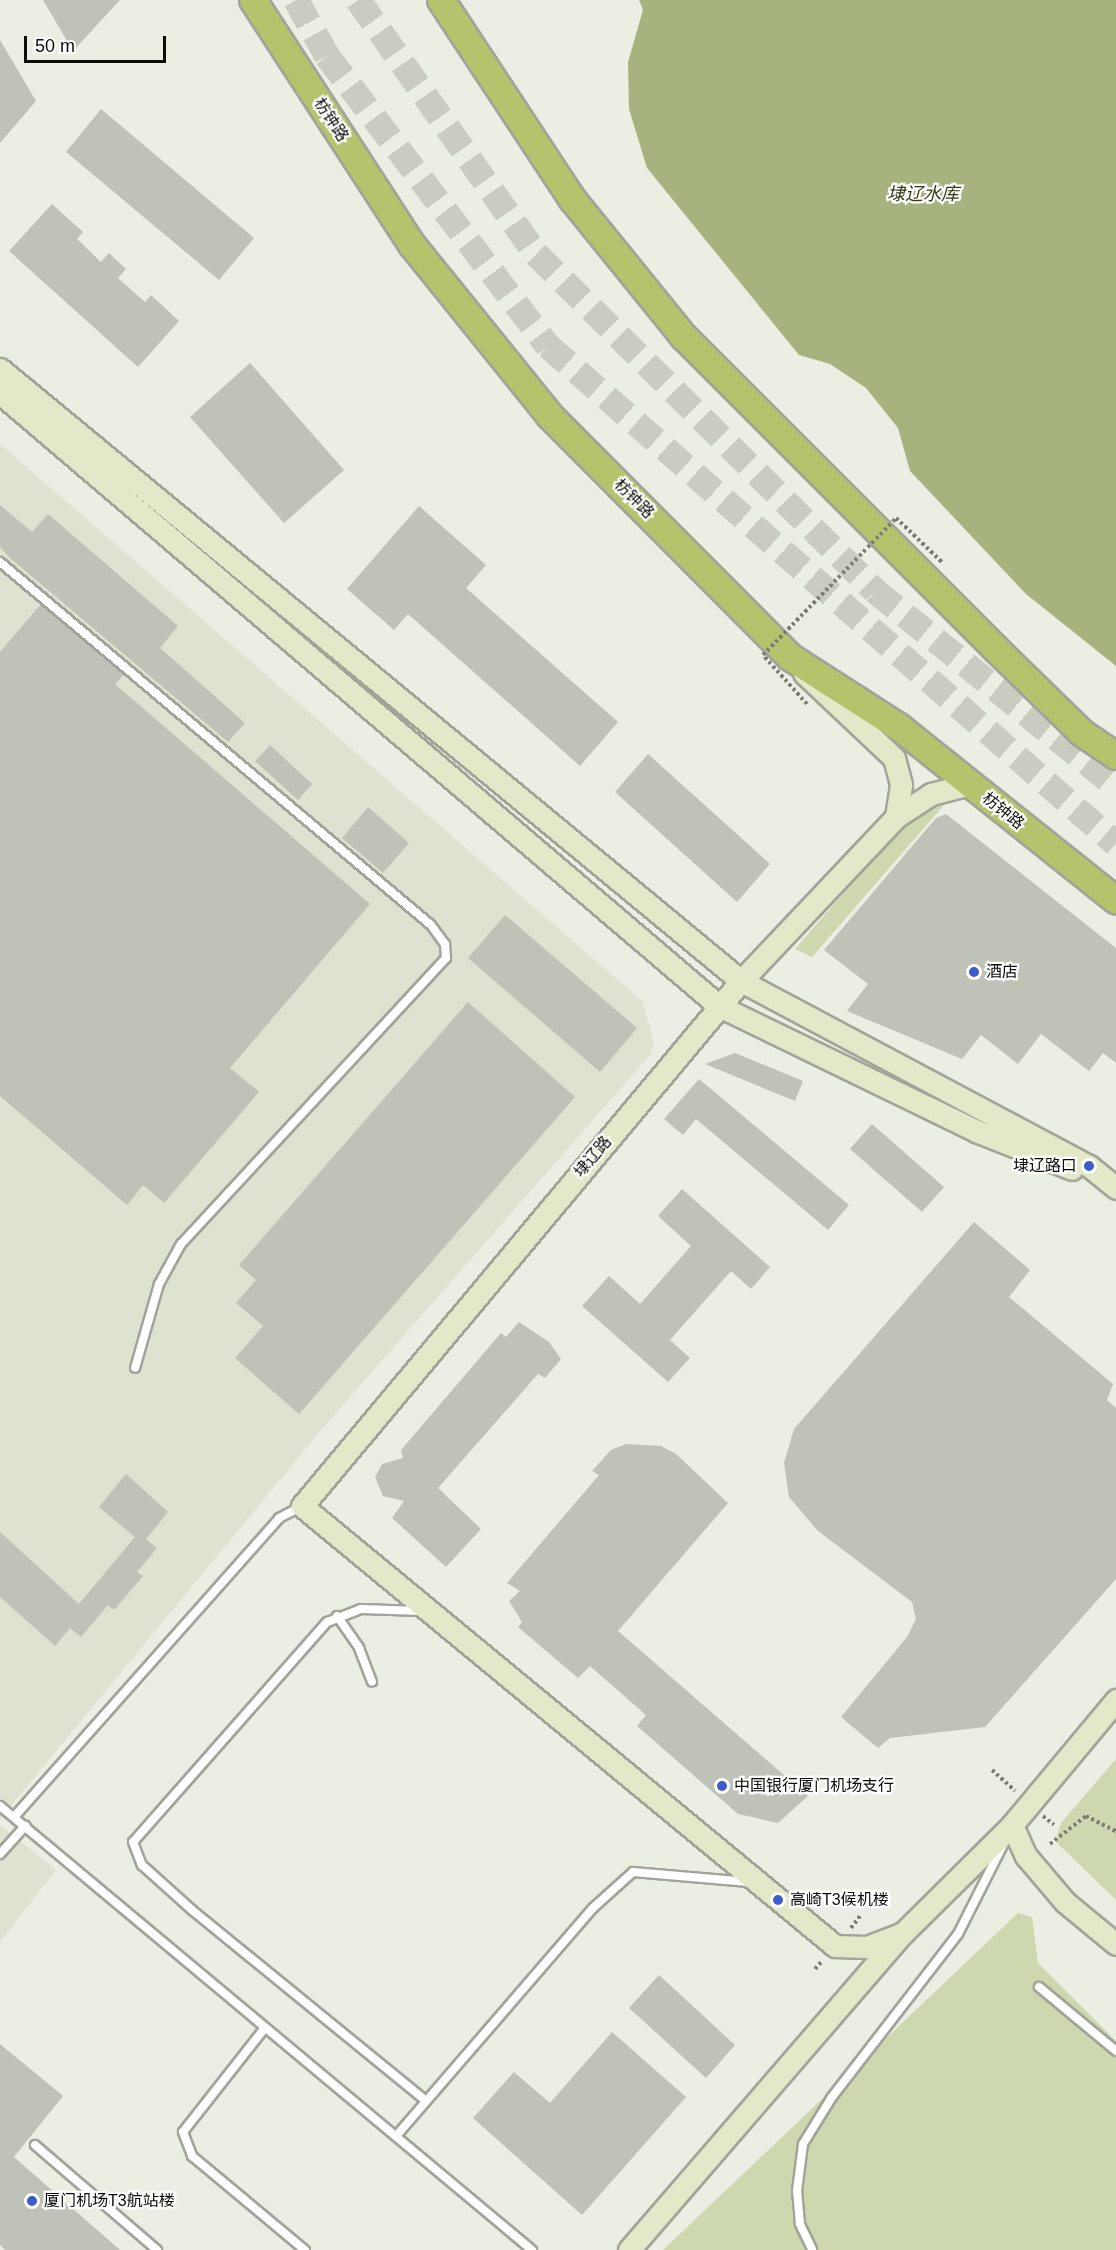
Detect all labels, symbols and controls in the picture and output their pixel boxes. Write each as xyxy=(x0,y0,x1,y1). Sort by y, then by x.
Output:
scale bar xyxy=(27,24,170,62)
text: 50 m xyxy=(35,36,75,56)
street label: 枋钟路 xyxy=(310,95,352,145)
water label: 埭辽水库 xyxy=(887,183,959,205)
street label: 枋钟路 xyxy=(610,475,658,523)
street label: 枋钟路 xyxy=(978,788,1028,834)
place label: 酒店 xyxy=(986,962,1018,982)
marker: 酒店 xyxy=(967,965,981,979)
street label: 埭辽路 xyxy=(570,1132,616,1182)
place label: 埭辽路口 xyxy=(1013,1156,1077,1176)
marker: 埭辽路口 xyxy=(1082,1159,1096,1173)
place label: 中国银行厦门机场支行 xyxy=(734,1776,894,1796)
marker: 中国银行厦门机场支行 xyxy=(715,1779,729,1793)
place label: 高崎T3候机楼 xyxy=(790,1890,889,1910)
marker: 高崎T3候机楼 xyxy=(771,1893,785,1907)
place label: 厦门机场T3航站楼 xyxy=(44,2191,175,2211)
marker: 厦门机场T3航站楼 xyxy=(25,2194,39,2208)

